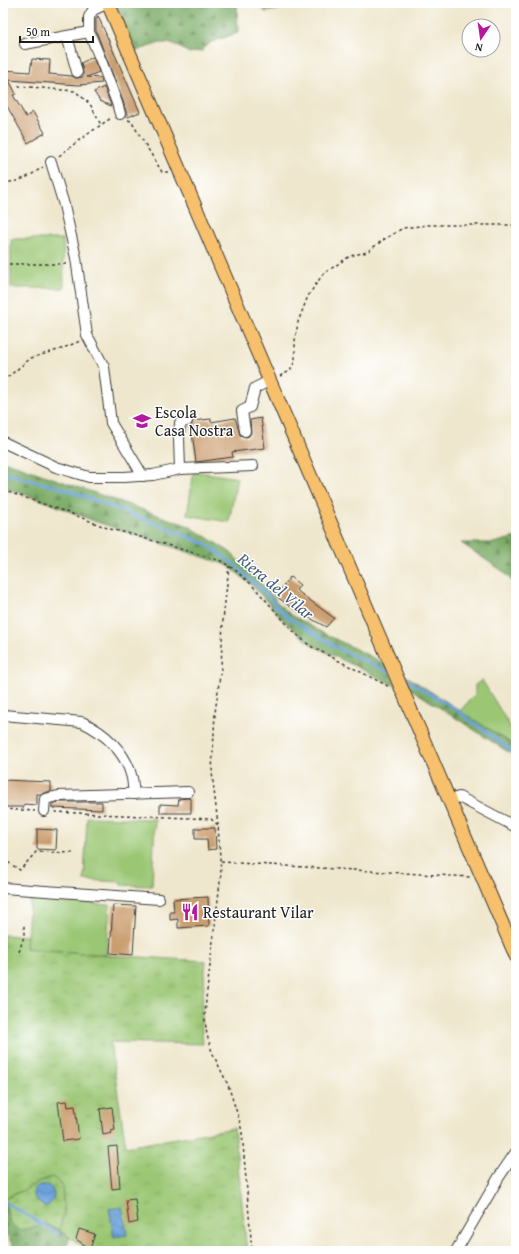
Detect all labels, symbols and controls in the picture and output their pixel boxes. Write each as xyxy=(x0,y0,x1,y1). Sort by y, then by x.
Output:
scale bar xyxy=(20,18,93,44)
north arrow xyxy=(461,18,501,58)
text: 50 m xyxy=(26,23,50,40)
text: N xyxy=(473,39,484,56)
place label: Escola Casa Nostra xyxy=(155,400,234,442)
school or university icon: Escola Casa Nostra xyxy=(132,411,152,431)
water label: Riera del Vilar xyxy=(232,546,320,625)
place label: Restaurant Vilar xyxy=(203,900,314,924)
restaurant icon: Restaurant Vilar xyxy=(180,902,200,922)

